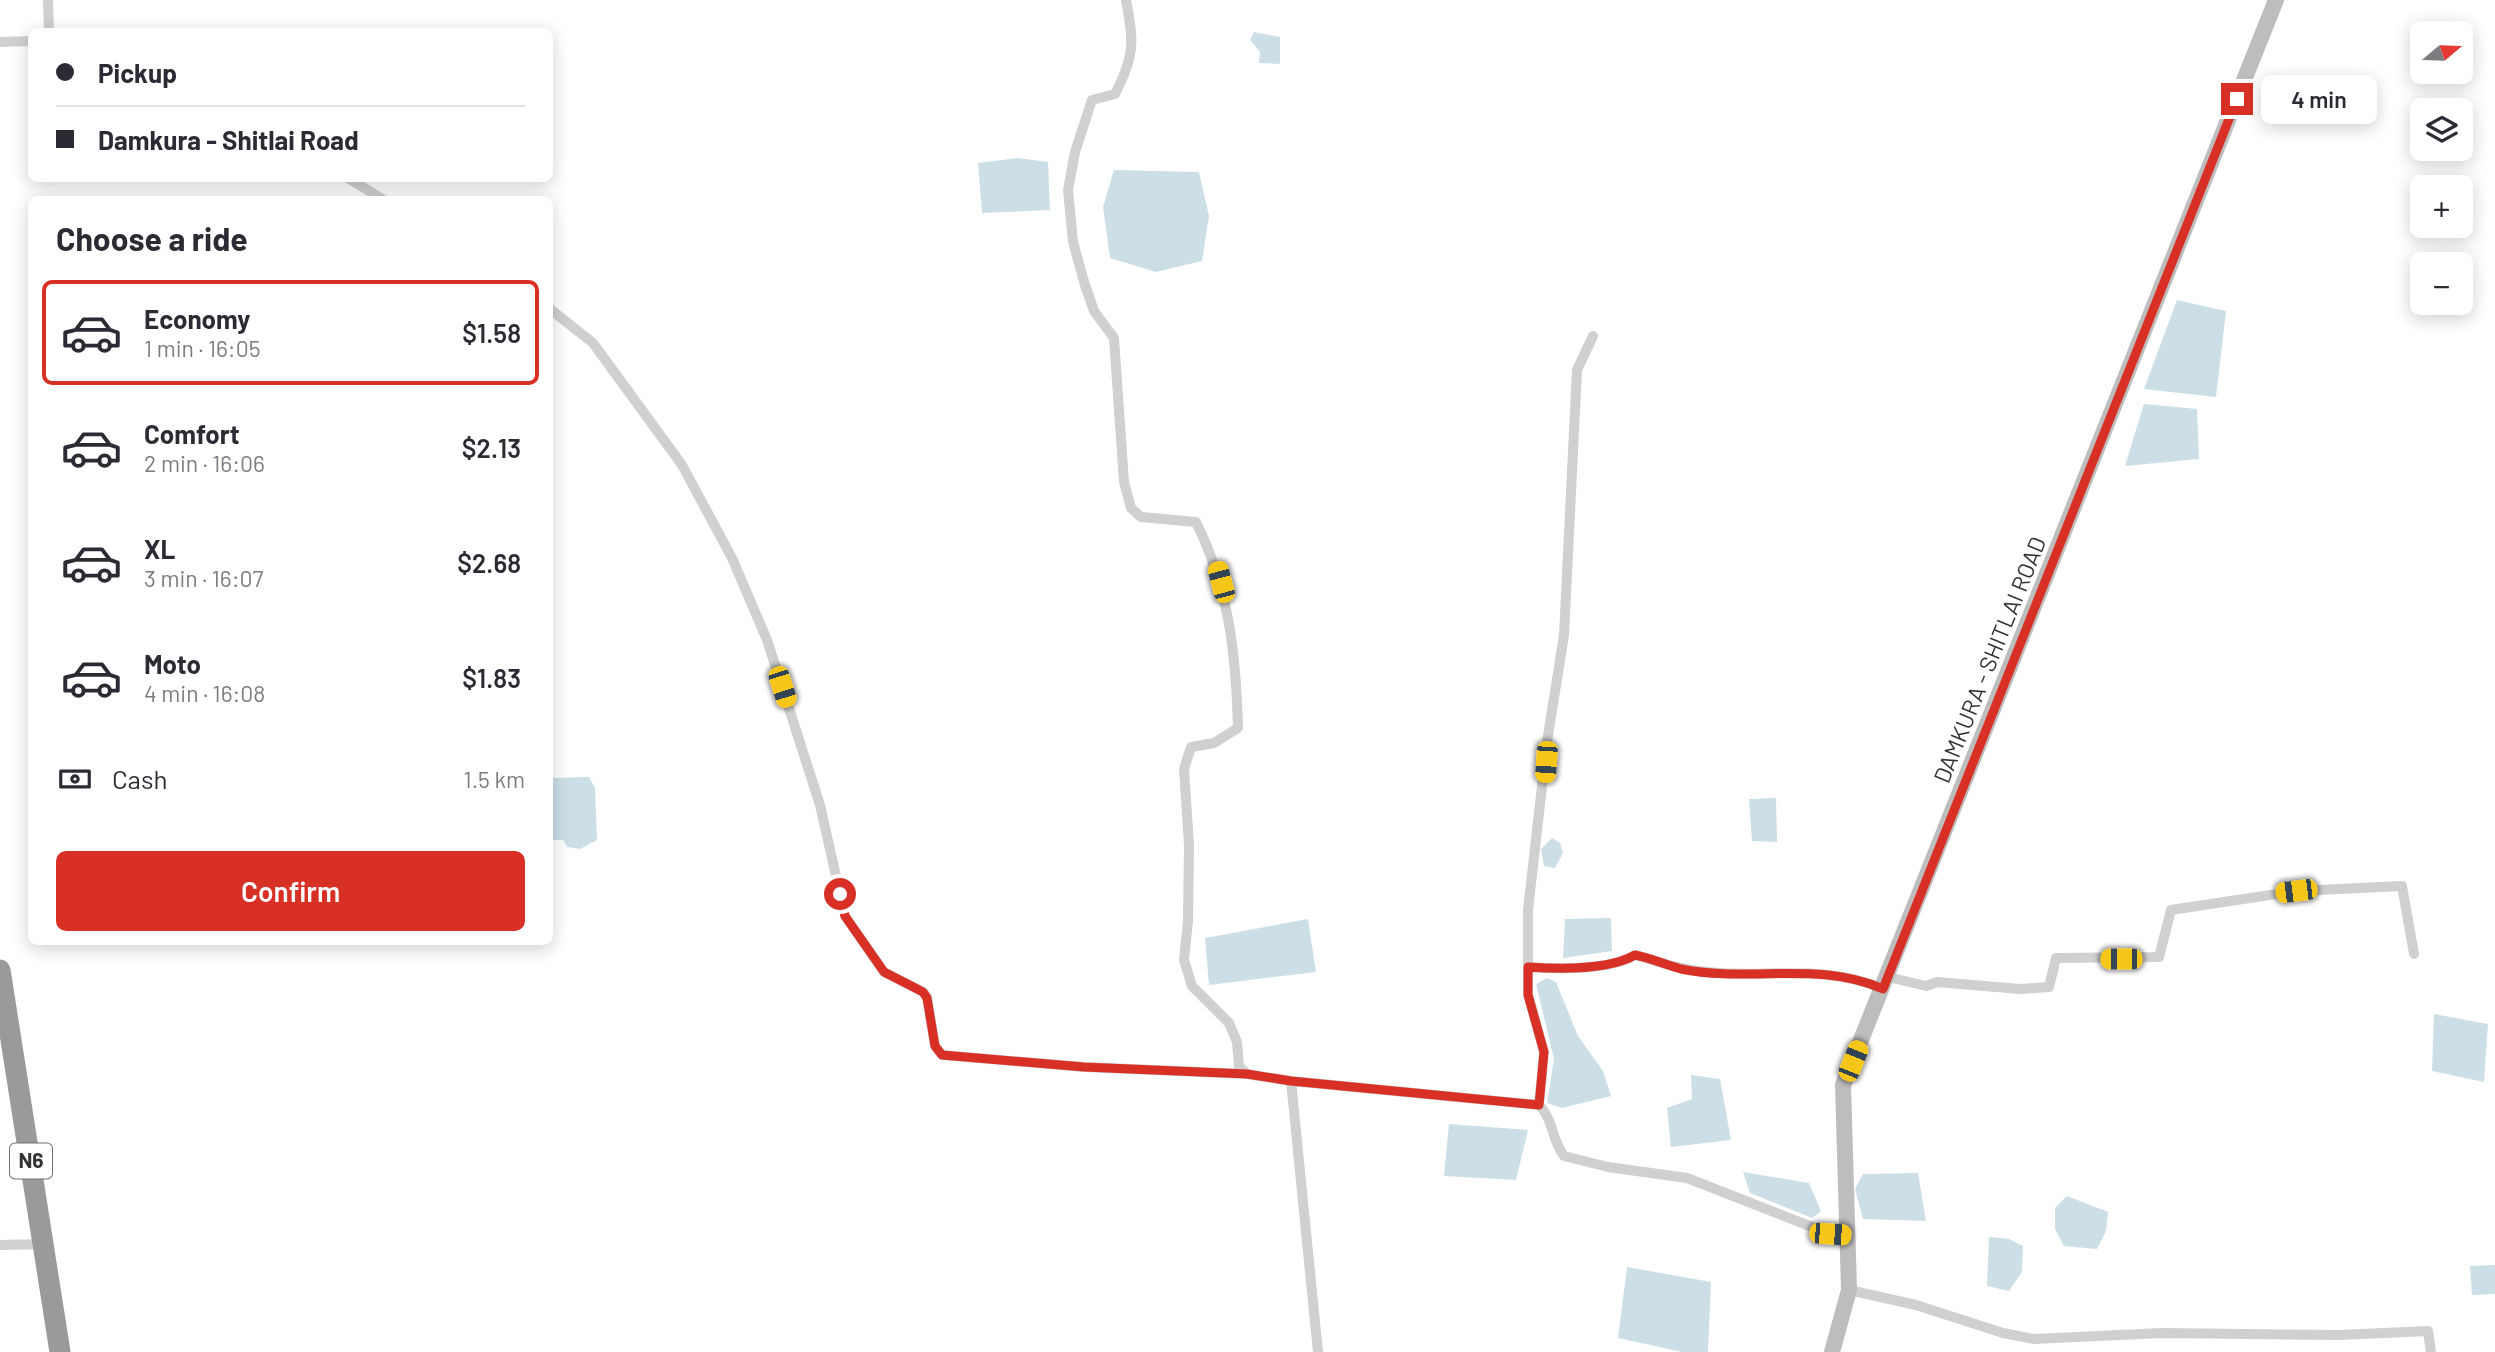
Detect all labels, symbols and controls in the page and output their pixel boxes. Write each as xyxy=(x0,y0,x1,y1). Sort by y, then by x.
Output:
north arrow xyxy=(2410,21,2473,84)
map controls xyxy=(2410,21,2473,315)
text: Pickup xyxy=(98,57,177,88)
callout: 4 min xyxy=(2262,74,2377,124)
route end xyxy=(2221,83,2253,115)
text: 4 min xyxy=(2291,85,2347,113)
button: layers xyxy=(2410,98,2473,161)
text: Damkura - Shitlai Road xyxy=(98,124,359,155)
button: + xyxy=(2410,175,2473,238)
text: Choose a ride xyxy=(56,219,248,257)
button: − xyxy=(2410,252,2473,315)
icon: car xyxy=(60,301,123,364)
text: Economy xyxy=(144,303,250,334)
text: $1.58 xyxy=(462,317,521,348)
text: 1 min · 16:05 xyxy=(144,334,260,362)
icon: car xyxy=(60,416,123,479)
text: Comfort xyxy=(144,418,240,449)
text: $2.13 xyxy=(462,432,521,463)
text: 2 min · 16:06 xyxy=(144,449,265,477)
icon: car xyxy=(60,531,123,594)
text: XL xyxy=(144,533,175,564)
street label: DAMKURA - SHITLAI ROAD xyxy=(1927,533,2051,787)
text: $2.68 xyxy=(457,547,521,578)
car xyxy=(1206,559,1237,605)
text: 3 min · 16:07 xyxy=(144,564,263,592)
icon: car xyxy=(60,646,123,709)
text: Moto xyxy=(144,648,201,679)
text: $1.83 xyxy=(462,662,521,693)
car xyxy=(766,664,799,710)
text: 4 min · 16:08 xyxy=(144,679,265,707)
car xyxy=(1535,740,1558,784)
icon: cash xyxy=(56,760,94,798)
text: Cash xyxy=(112,763,167,794)
text: 1.5 km xyxy=(464,765,525,793)
button: Confirm xyxy=(56,851,525,931)
route start xyxy=(824,878,856,910)
car xyxy=(2274,878,2319,904)
car xyxy=(2101,949,2143,970)
car xyxy=(1836,1038,1871,1084)
road number: N6 xyxy=(10,1144,52,1178)
car xyxy=(1809,1222,1852,1246)

